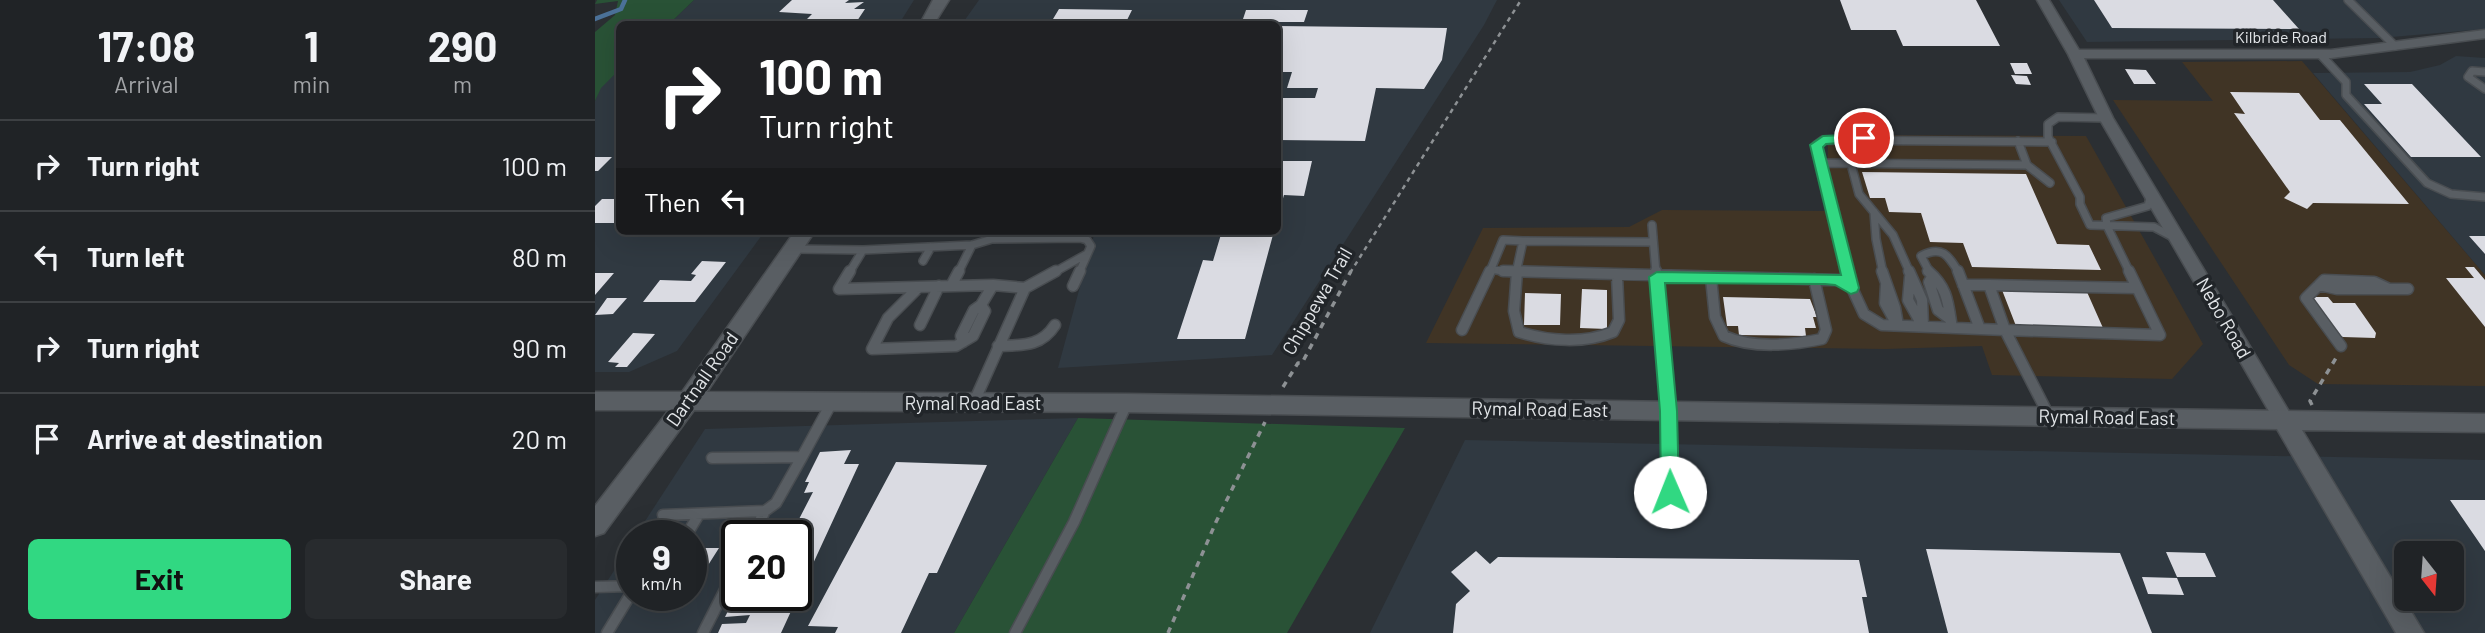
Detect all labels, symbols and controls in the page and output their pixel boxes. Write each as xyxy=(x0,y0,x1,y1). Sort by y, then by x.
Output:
text: 17:08 xyxy=(98,20,195,70)
text: 1 xyxy=(304,20,319,70)
text: 290 xyxy=(428,20,497,70)
street label: Kilbride Road xyxy=(2235,27,2327,46)
text: 100 m xyxy=(759,46,883,105)
icon: right xyxy=(644,49,735,140)
text: Arrival xyxy=(114,70,179,98)
text: min xyxy=(293,70,330,98)
text: m xyxy=(453,70,472,98)
text: Turn right xyxy=(759,106,894,144)
pin xyxy=(1834,108,1894,168)
icon: arrive xyxy=(1845,119,1883,157)
icon: right xyxy=(28,147,66,185)
text: Turn right xyxy=(87,150,200,181)
text: 100 m xyxy=(502,150,567,181)
icon: left xyxy=(715,182,753,220)
text: Then xyxy=(644,186,701,217)
icon: left xyxy=(28,238,66,276)
text: Turn left xyxy=(87,241,185,272)
text: 80 m xyxy=(512,241,567,272)
street label: Chippewa Trail xyxy=(1277,243,1357,358)
street label: Nebo Road xyxy=(2192,273,2257,362)
street label: Dartnall Road xyxy=(661,327,743,430)
icon: right xyxy=(28,329,66,367)
text: Turn right xyxy=(87,332,200,363)
text: 90 m xyxy=(512,332,567,363)
street label: Rymal Road East xyxy=(904,391,1042,414)
street label: Rymal Road East xyxy=(1471,396,1609,421)
street label: Rymal Road East xyxy=(2038,404,2176,429)
icon: arrive xyxy=(28,420,66,458)
text: Arrive at destination xyxy=(87,423,323,454)
text: 20 m xyxy=(512,423,567,454)
position arrow xyxy=(1633,455,1707,529)
speed limit sign: 20 xyxy=(721,520,812,611)
text: 9 xyxy=(652,535,671,577)
button: Exit xyxy=(28,539,291,619)
button: Share xyxy=(305,539,567,619)
north arrow xyxy=(2394,541,2464,611)
map controls xyxy=(2394,541,2464,611)
text: km/h xyxy=(641,572,682,594)

